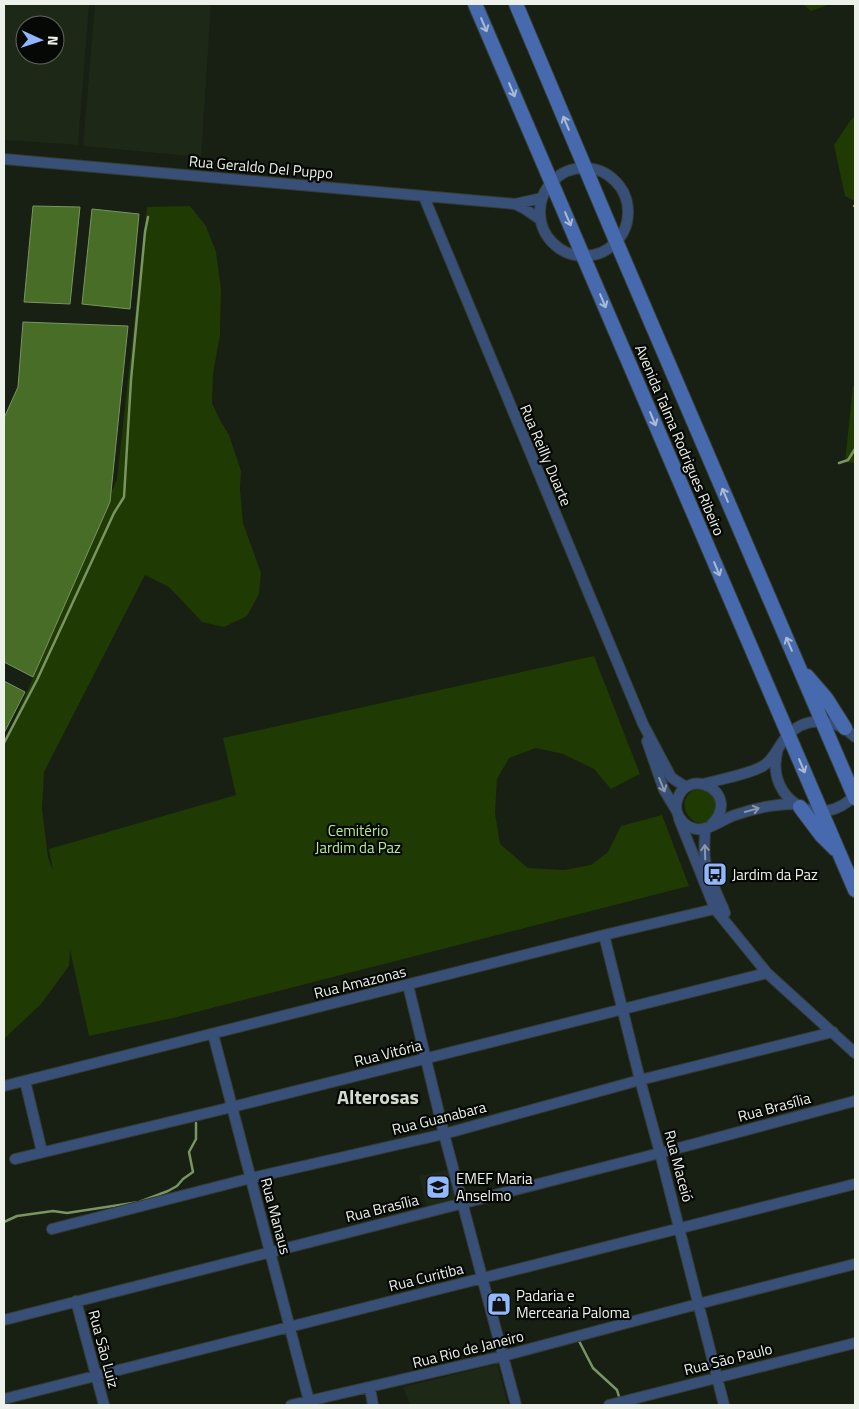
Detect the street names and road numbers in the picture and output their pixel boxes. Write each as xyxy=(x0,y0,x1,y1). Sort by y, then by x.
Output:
street label: Rua Geraldo Del Puppo xyxy=(188,149,334,185)
street label: Avenida Talma Rodrigues Ribeiro xyxy=(629,341,731,539)
street label: Rua Reilly Duarte xyxy=(514,401,578,509)
street label: Rua Amazonas xyxy=(312,959,409,1005)
street label: Rua Vitória xyxy=(352,1033,425,1073)
street label: Rua Brasília xyxy=(735,1086,813,1128)
street label: Rua Guanabara xyxy=(389,1095,489,1141)
street label: Rua Maceió xyxy=(658,1128,700,1204)
street label: Rua Manaus xyxy=(255,1175,297,1257)
street label: Rua Brasília xyxy=(343,1188,421,1228)
street label: Rua Curitiba xyxy=(386,1256,466,1297)
street label: Rua São Luiz xyxy=(83,1307,126,1391)
street label: Rua Rio de Janeiro xyxy=(410,1324,526,1374)
street label: Rua São Paulo xyxy=(681,1337,775,1381)

